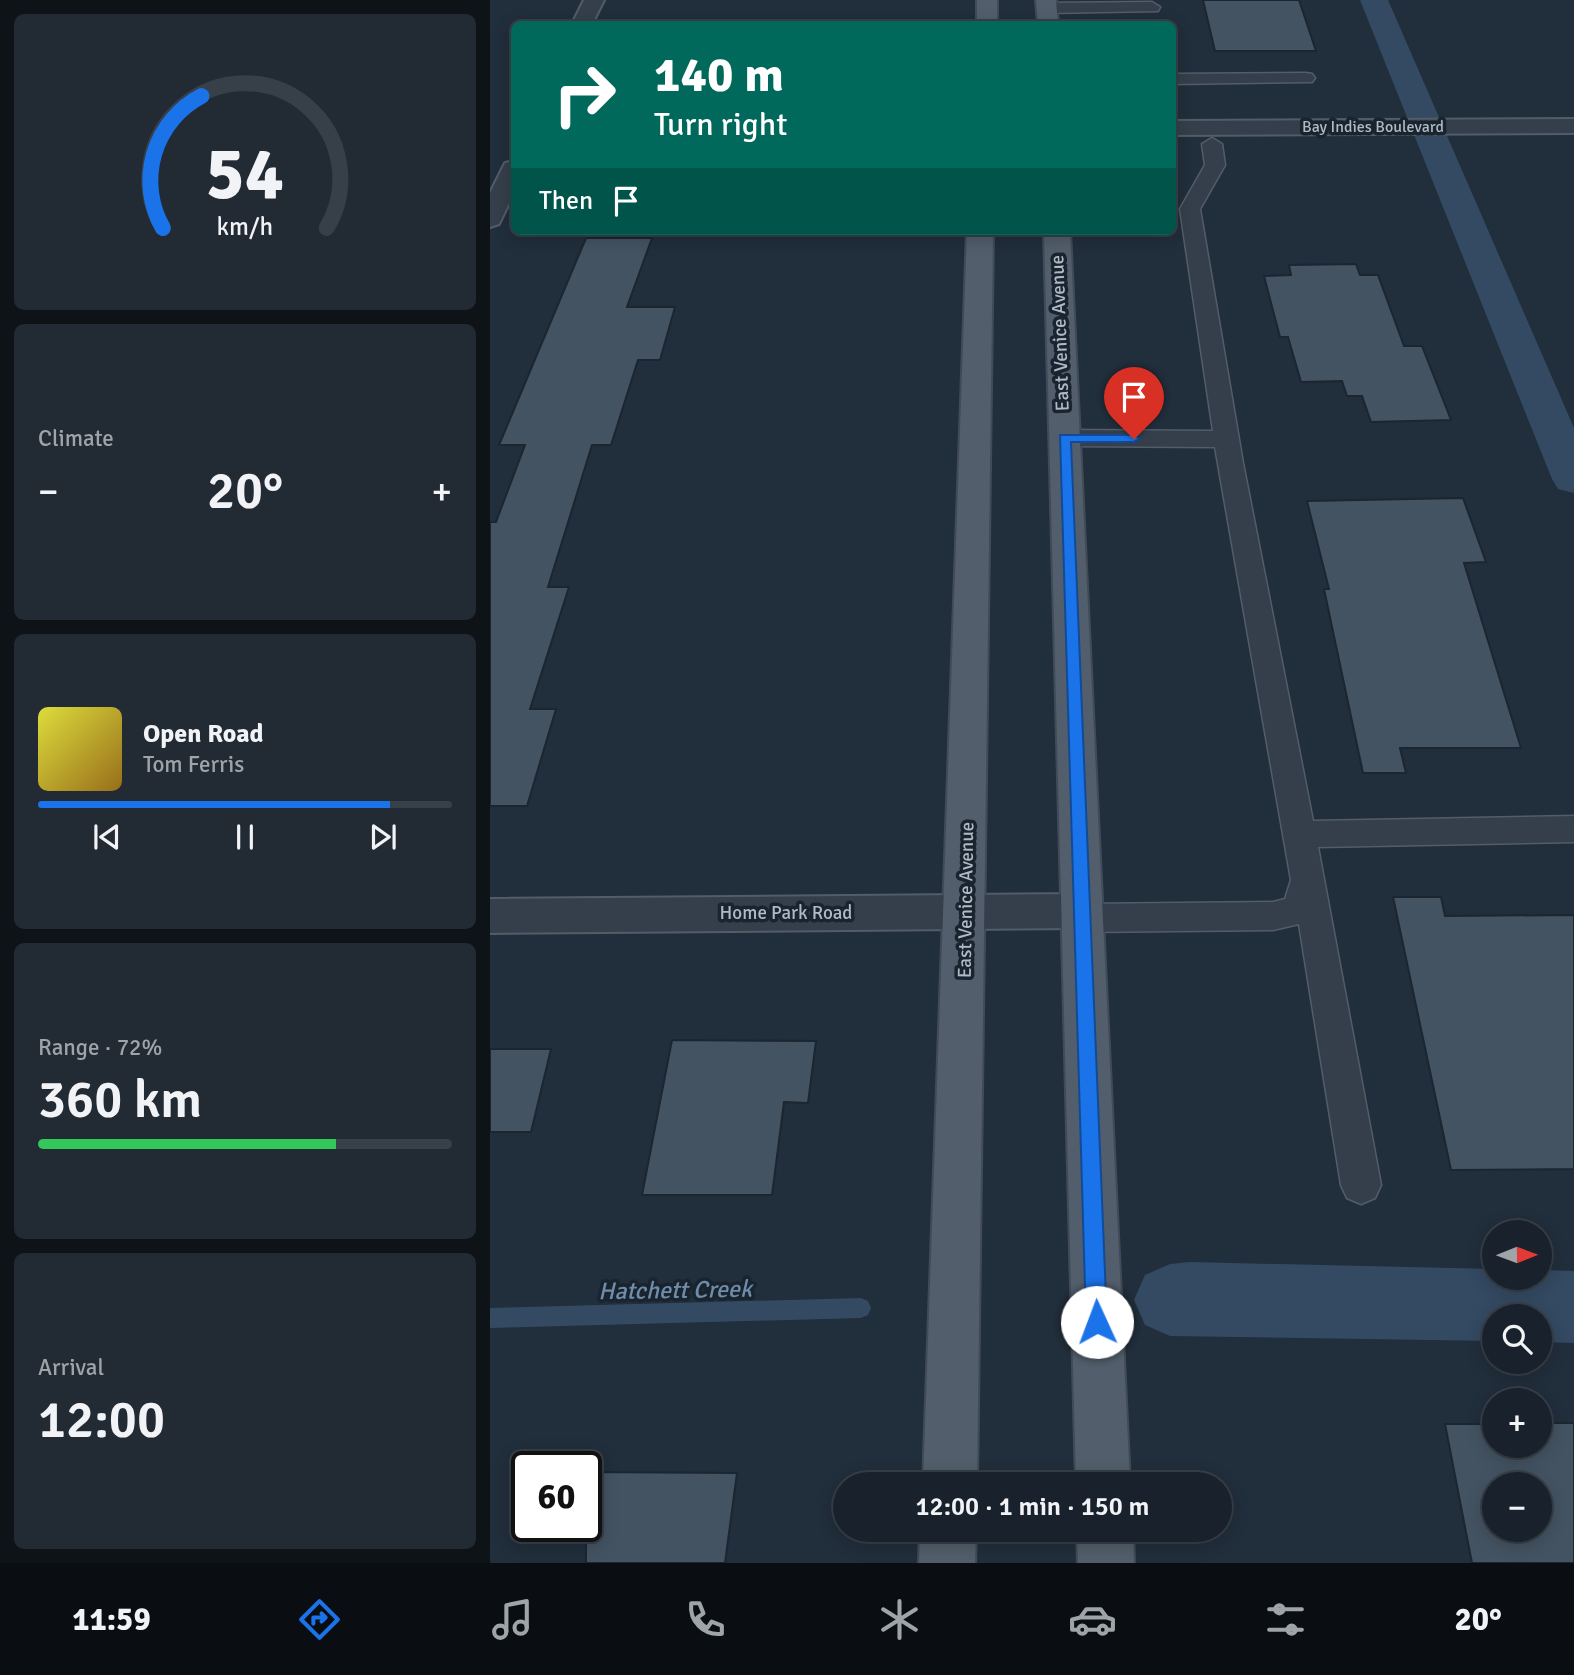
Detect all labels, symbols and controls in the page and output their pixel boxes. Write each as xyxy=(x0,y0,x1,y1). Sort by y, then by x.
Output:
text: 140 m xyxy=(654,45,784,105)
icon: right xyxy=(539,49,630,140)
text: Turn right xyxy=(654,105,787,144)
street label: Bay Indies Boulevard xyxy=(1302,117,1444,137)
text: 54 xyxy=(206,130,284,219)
icon: arrive xyxy=(607,182,645,220)
text: Then xyxy=(539,185,593,217)
text: km/h xyxy=(217,211,273,242)
street label: East Venice Avenue xyxy=(1045,254,1075,412)
pin xyxy=(1104,367,1164,439)
icon: arrive xyxy=(1115,378,1153,416)
text: Climate xyxy=(38,424,114,453)
text: 20° xyxy=(207,459,283,523)
text: − xyxy=(38,468,59,515)
text: + xyxy=(431,468,452,515)
text: Open Road xyxy=(143,718,264,750)
text: Tom Ferris xyxy=(143,750,244,779)
icon: previous xyxy=(88,818,126,856)
icon: pause xyxy=(226,818,264,856)
icon: next xyxy=(364,818,402,856)
street label: East Venice Avenue xyxy=(953,822,979,978)
street label: Home Park Road xyxy=(720,901,852,925)
text: Range · 72% xyxy=(38,1033,162,1062)
text: 360 km xyxy=(38,1068,202,1132)
north arrow xyxy=(1482,1220,1552,1290)
map controls xyxy=(1482,1220,1552,1542)
water label: Hatchett Creek xyxy=(598,1274,754,1306)
position arrow xyxy=(1060,1285,1134,1359)
button: search xyxy=(1482,1304,1552,1374)
text: Arrival xyxy=(38,1353,104,1382)
text: 12:00 xyxy=(38,1388,165,1452)
button: + xyxy=(1482,1388,1552,1458)
speed limit sign: 60 xyxy=(511,1451,602,1542)
button: − xyxy=(1482,1472,1552,1542)
text: 12:00 · 1 min · 150 m xyxy=(916,1491,1149,1523)
icon: directions xyxy=(295,1595,344,1644)
icon: music xyxy=(488,1595,537,1644)
icon: phone xyxy=(681,1595,730,1644)
icon: climate xyxy=(875,1595,924,1644)
icon: car xyxy=(1068,1595,1117,1644)
icon: filters xyxy=(1261,1595,1310,1644)
text: 11:59 xyxy=(72,1600,151,1639)
text: 20° xyxy=(1454,1600,1502,1639)

